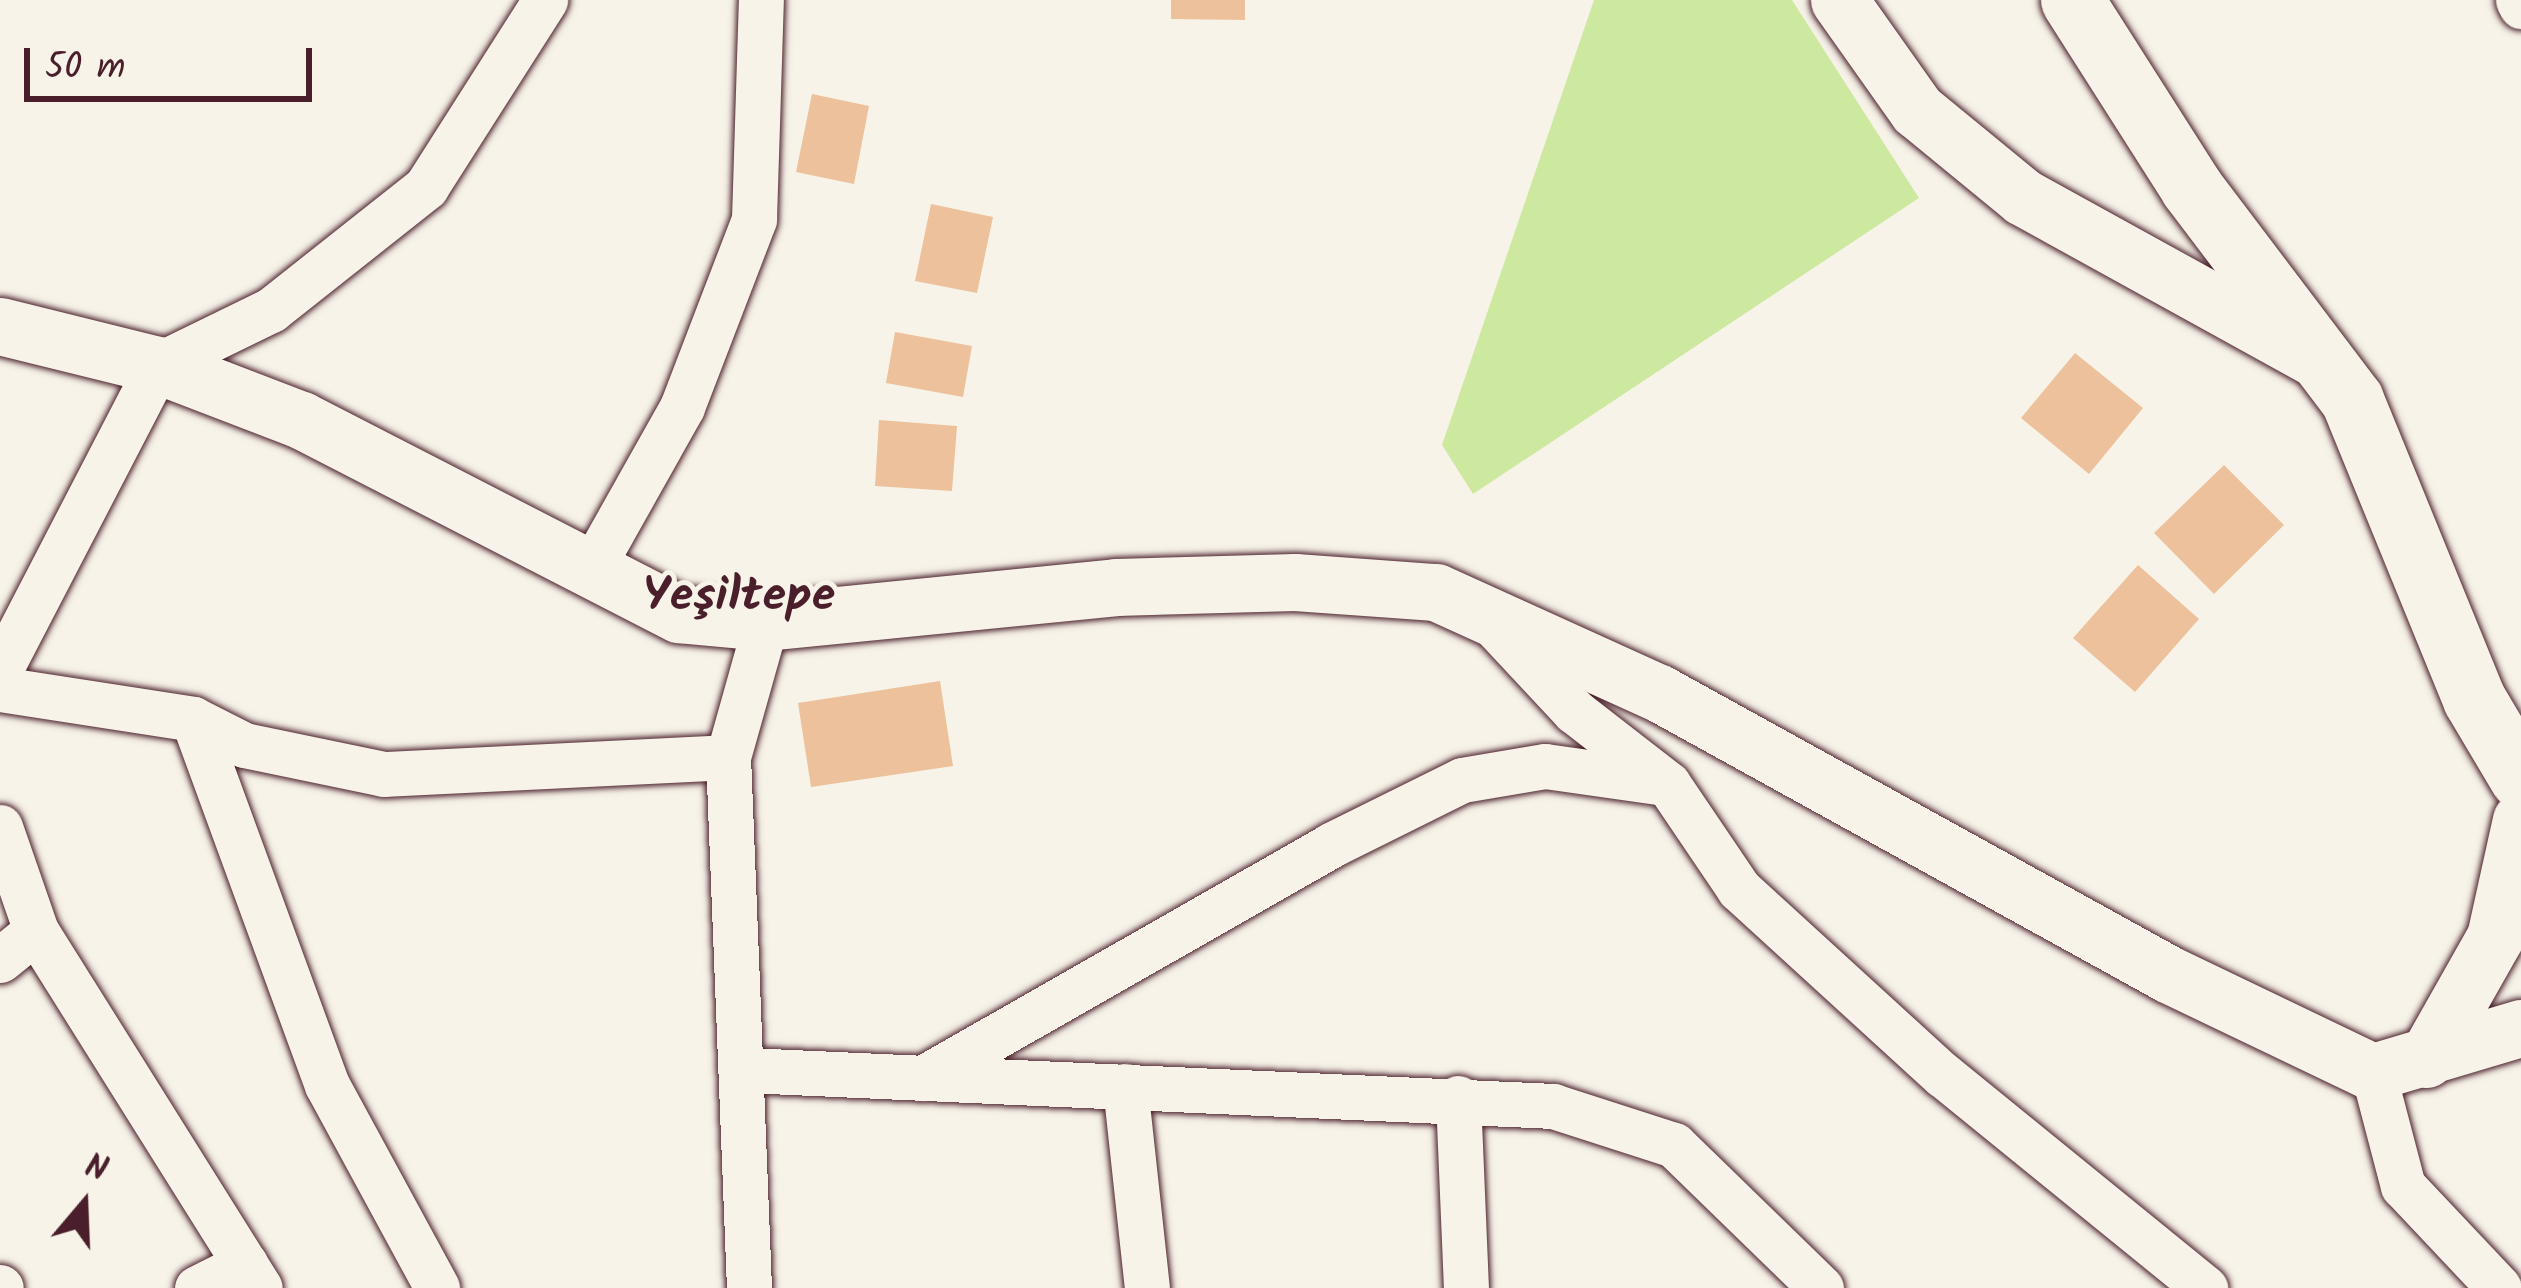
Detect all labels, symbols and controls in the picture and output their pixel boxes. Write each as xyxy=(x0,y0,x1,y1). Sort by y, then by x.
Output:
scale bar xyxy=(30,24,318,98)
text: 50 m xyxy=(45,40,125,97)
district label: Yeşiltepe xyxy=(643,569,835,627)
text: N xyxy=(77,1141,114,1198)
north arrow xyxy=(24,1144,144,1264)

